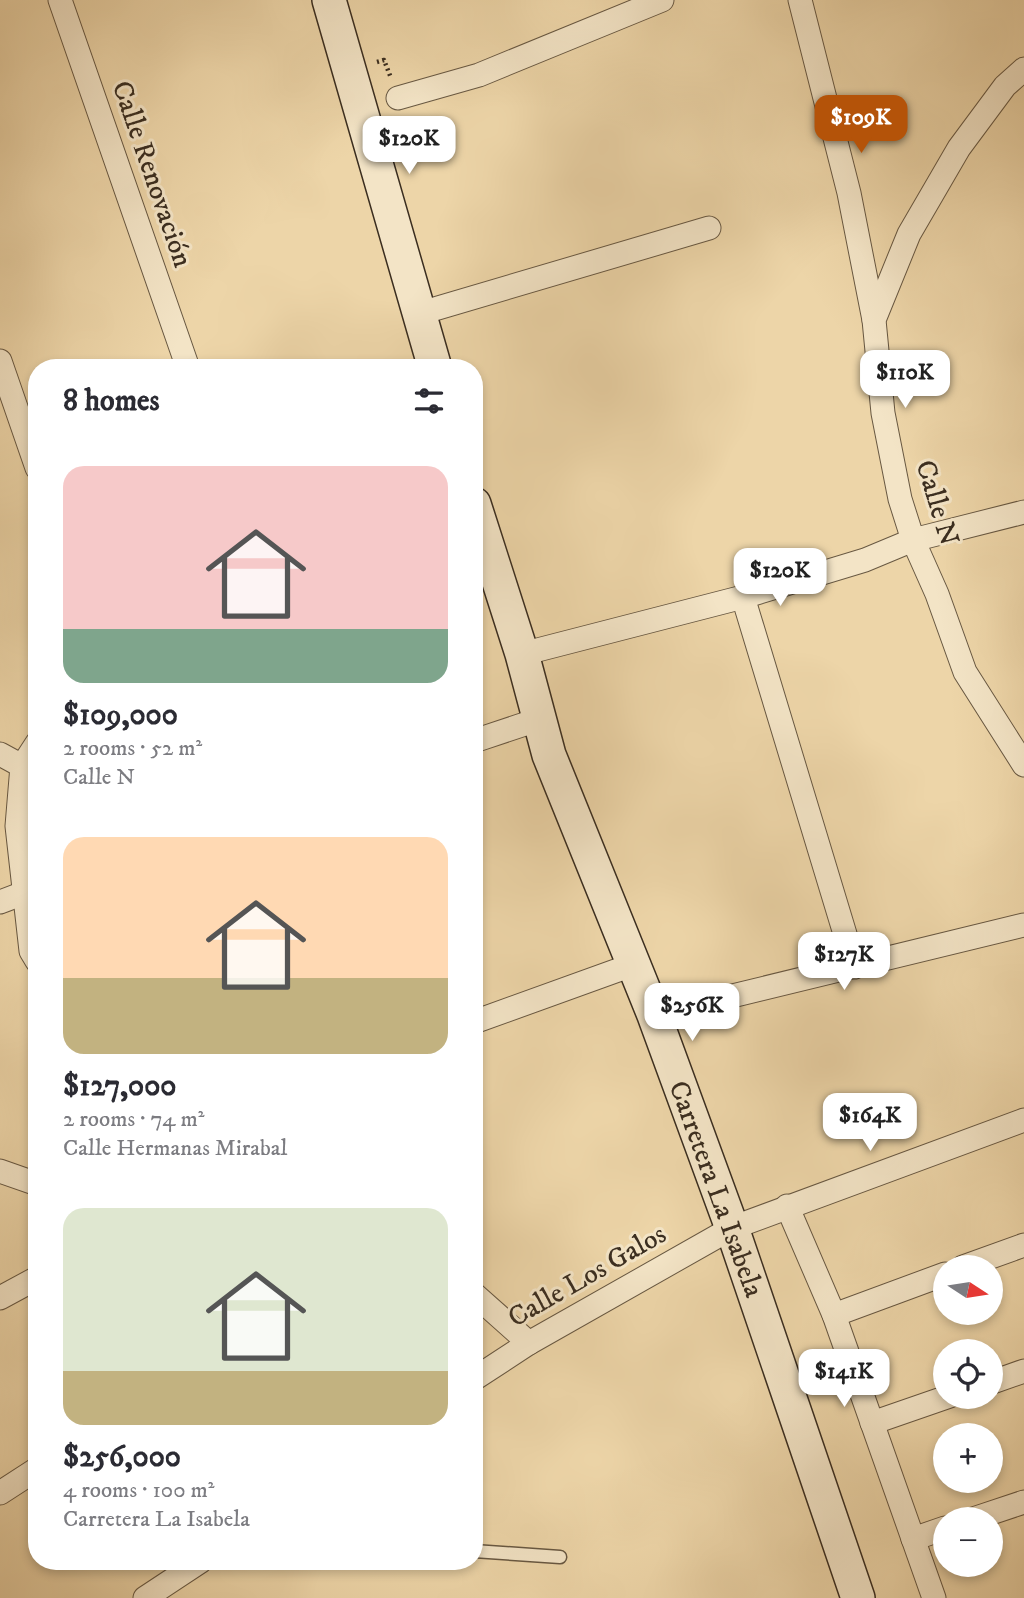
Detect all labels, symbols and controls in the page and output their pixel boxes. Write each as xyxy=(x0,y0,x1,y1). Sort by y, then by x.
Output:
street label: Calle Renovación xyxy=(104,76,200,272)
pin: $109K xyxy=(812,96,910,155)
text: $109K xyxy=(831,103,891,132)
pin: $120K xyxy=(360,116,458,176)
text: $120K xyxy=(379,124,439,153)
pin: $110K xyxy=(856,350,954,410)
text: $110K xyxy=(876,358,934,387)
icon: filters xyxy=(410,382,448,420)
text: 8 homes xyxy=(63,383,160,420)
street label: Calle N xyxy=(907,456,967,550)
icon: home xyxy=(193,511,319,637)
pin: $120K xyxy=(731,548,829,608)
text: $120K xyxy=(750,556,810,585)
text: $109,000 xyxy=(63,697,178,734)
text: 2 rooms · 52 m² xyxy=(63,734,202,763)
text: Calle N xyxy=(63,763,135,792)
icon: home xyxy=(193,882,319,1008)
pin: $127K xyxy=(795,932,893,992)
text: $127K xyxy=(814,940,874,969)
pin: $256K xyxy=(643,984,741,1043)
text: $256K xyxy=(660,991,724,1020)
text: $127,000 xyxy=(63,1068,177,1105)
street label: Carretera La Isabela xyxy=(661,1076,771,1302)
pin: $164K xyxy=(821,1094,919,1153)
text: $164K xyxy=(839,1101,901,1130)
text: 2 rooms · 74 m² xyxy=(63,1105,204,1134)
text: Calle Hermanas Mirabal xyxy=(63,1134,288,1163)
street label: Calle Los Galos xyxy=(502,1217,672,1335)
icon: home xyxy=(193,1253,319,1379)
north arrow xyxy=(933,1255,1003,1325)
map controls xyxy=(933,1255,1003,1577)
button: locate xyxy=(933,1339,1003,1409)
pin: $141K xyxy=(795,1350,893,1409)
text: $141K xyxy=(815,1357,873,1386)
button: + xyxy=(933,1423,1003,1493)
text: $256,000 xyxy=(63,1439,181,1476)
text: 4 rooms · 100 m² xyxy=(63,1476,215,1505)
text: Carretera La Isabela xyxy=(63,1505,250,1534)
button: − xyxy=(933,1507,1003,1577)

